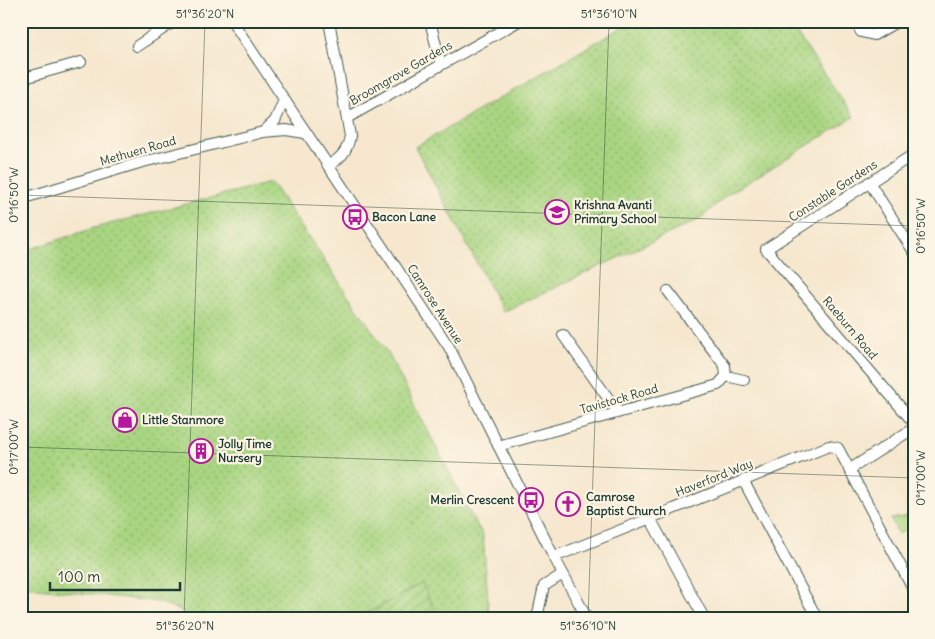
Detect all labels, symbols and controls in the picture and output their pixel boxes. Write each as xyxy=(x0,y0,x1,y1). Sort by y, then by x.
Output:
text: 51°36'20"N xyxy=(176,6,234,21)
text: 51°36'10"N xyxy=(581,6,637,21)
street label: Broomgrove Gardens xyxy=(347,37,455,108)
street label: Methuen Road xyxy=(98,133,178,169)
street label: Constable Gardens xyxy=(786,156,880,225)
text: 0°16'50"W xyxy=(6,167,21,223)
place label: Krishna Avanti Primary School xyxy=(574,197,657,227)
text: 0°16'50"W xyxy=(913,198,928,254)
school or university icon: Krishna Avanti Primary School xyxy=(544,199,570,225)
bus stop icon: Bacon Lane xyxy=(342,204,368,230)
place label: Bacon Lane xyxy=(372,209,436,224)
street label: Camrose Avenue xyxy=(404,261,467,346)
street label: Raeburn Road xyxy=(820,293,881,362)
street label: Tavistock Road xyxy=(578,380,660,417)
shop icon: Little Stanmore xyxy=(112,407,138,433)
place label: Little Stanmore xyxy=(142,412,224,427)
text: 0°17'00"W xyxy=(6,419,21,475)
place label: Jolly Time Nursery xyxy=(218,436,272,466)
building icon: Jolly Time Nursery xyxy=(188,438,214,464)
text: 0°17'00"W xyxy=(913,450,928,506)
street label: Haverford Way xyxy=(673,455,755,500)
bus stop icon: Merlin Crescent xyxy=(518,487,544,513)
place label: Camrose Baptist Church xyxy=(586,489,666,519)
church icon: Camrose Baptist Church xyxy=(555,491,581,517)
place label: Merlin Crescent xyxy=(430,492,515,507)
scale bar xyxy=(50,559,180,591)
text: 100 m xyxy=(58,567,100,586)
text: 51°36'20"N xyxy=(156,618,214,633)
text: 51°36'10"N xyxy=(560,618,616,633)

